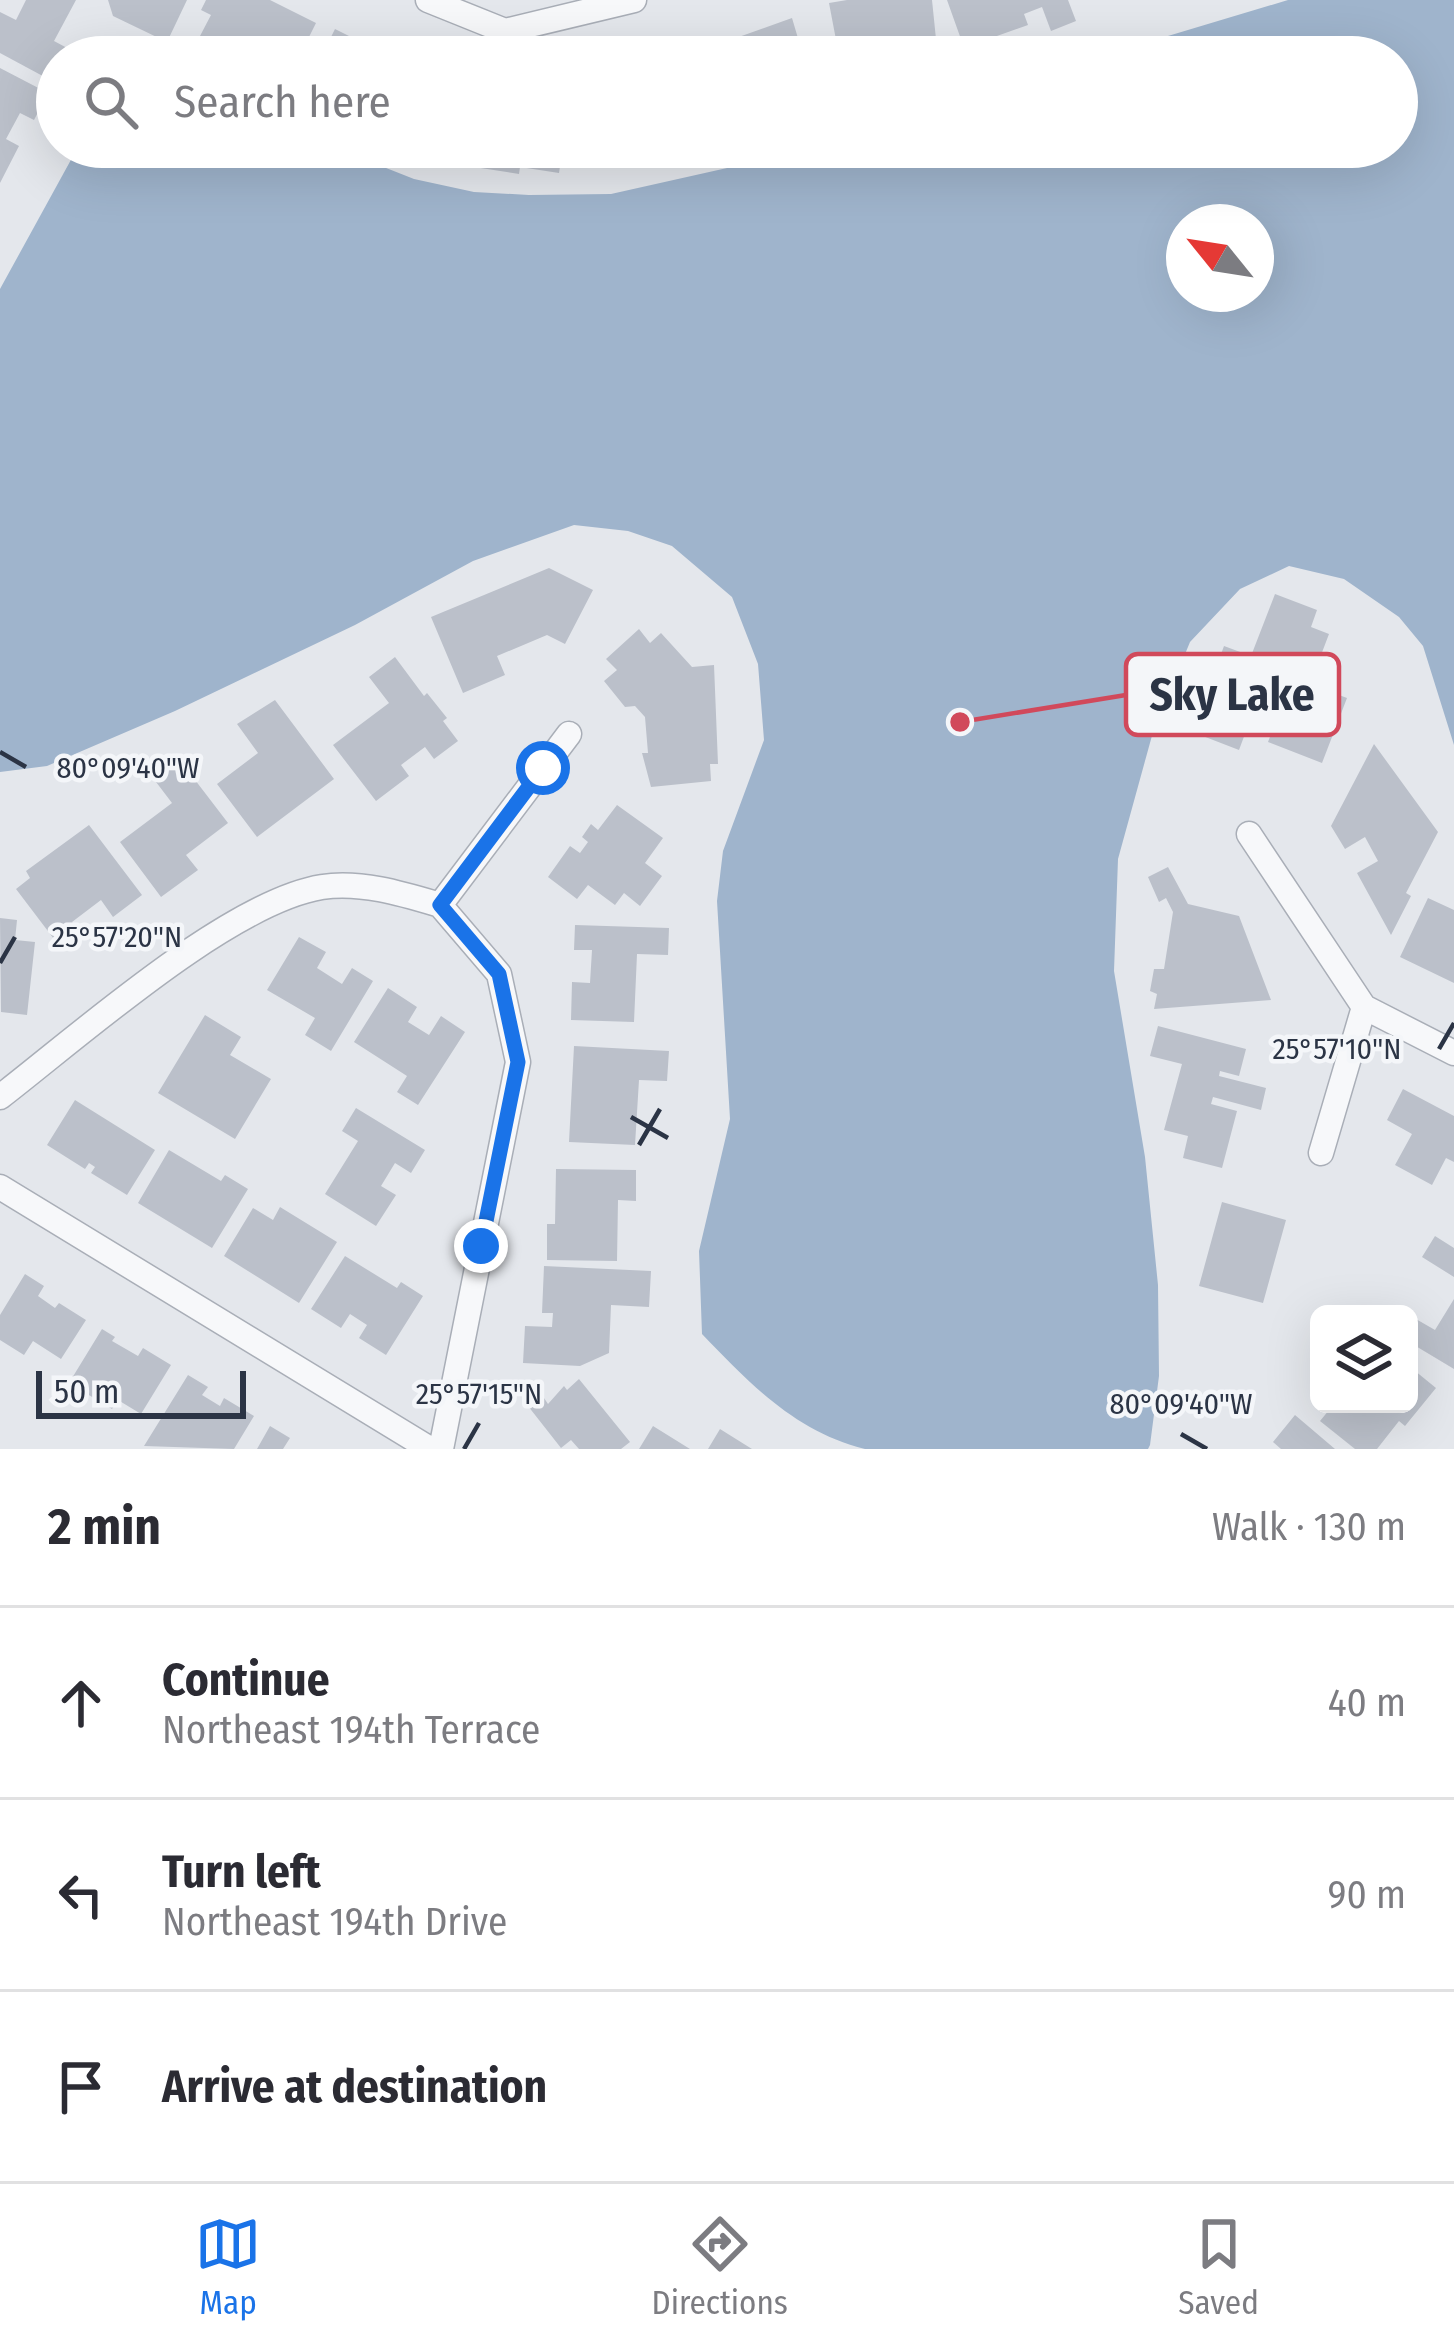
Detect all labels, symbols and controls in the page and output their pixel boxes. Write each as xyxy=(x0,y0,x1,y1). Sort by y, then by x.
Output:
search box xyxy=(36,36,1418,168)
icon: search xyxy=(78,69,144,135)
text: Search here xyxy=(174,75,391,129)
north arrow xyxy=(1166,204,1274,312)
callout: Sky Lake xyxy=(1126,654,1339,735)
text: Sky Lake xyxy=(1149,668,1315,722)
route start xyxy=(516,741,570,795)
text: 80°09'40"W xyxy=(56,750,200,786)
text: 25°57'20"N xyxy=(52,919,182,955)
text: 25°57'10"N xyxy=(1273,1031,1401,1067)
route end xyxy=(454,1219,508,1273)
map controls xyxy=(1310,1305,1418,1413)
button: layers xyxy=(1310,1305,1418,1413)
scale bar xyxy=(36,1365,246,1418)
text: 50 m xyxy=(54,1372,119,1412)
text: 25°57'15"N xyxy=(416,1376,542,1412)
text: 80°09'40"W xyxy=(1109,1386,1253,1422)
text: 2 min xyxy=(48,1496,161,1558)
text: Walk · 130 m xyxy=(1212,1504,1406,1550)
text: Continue xyxy=(162,1653,330,1707)
icon: ahead xyxy=(48,1670,114,1736)
text: 40 m xyxy=(1328,1680,1406,1726)
text: Northeast 194th Terrace xyxy=(162,1707,540,1753)
text: Turn left xyxy=(162,1845,321,1899)
icon: left xyxy=(48,1862,114,1928)
text: 90 m xyxy=(1328,1872,1406,1918)
text: Northeast 194th Drive xyxy=(162,1899,507,1945)
icon: arrive xyxy=(48,2054,114,2120)
text: Arrive at destination xyxy=(162,2060,547,2114)
tab: Map xyxy=(195,2211,261,2323)
tab: Directions xyxy=(651,2211,788,2323)
tab: Saved xyxy=(1178,2211,1259,2323)

